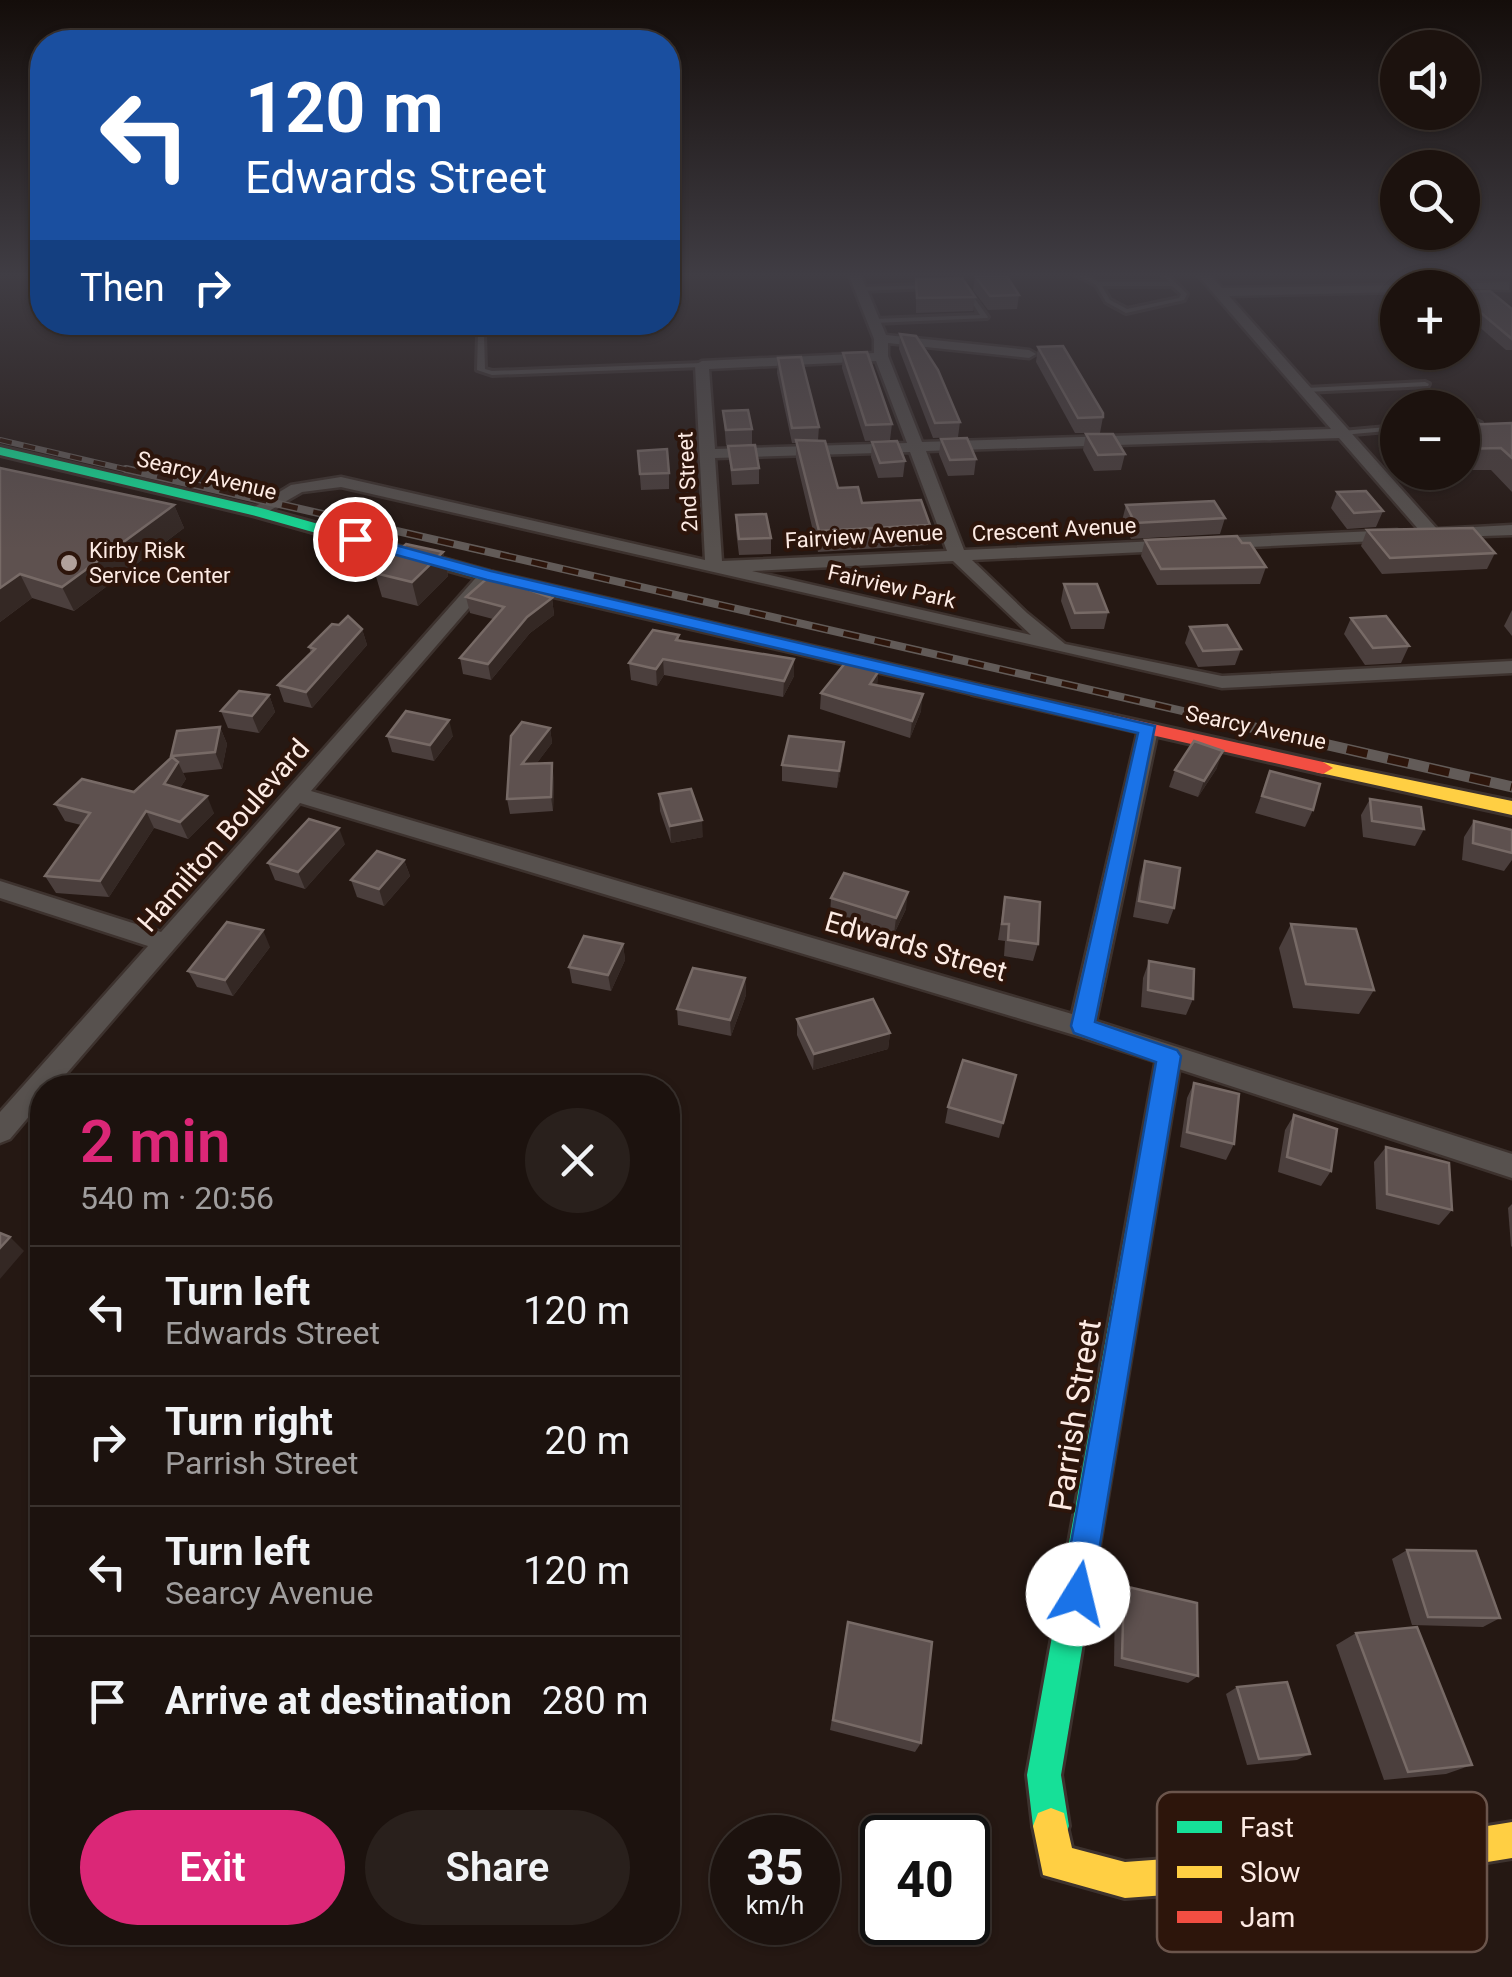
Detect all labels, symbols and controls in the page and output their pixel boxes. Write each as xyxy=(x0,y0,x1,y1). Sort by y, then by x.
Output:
map controls xyxy=(1380,30,1480,490)
button: sound xyxy=(1380,30,1480,130)
text: 120 m xyxy=(245,67,444,149)
icon: left xyxy=(80,70,210,200)
button: search xyxy=(1380,150,1480,250)
text: Edwards Street xyxy=(245,151,547,204)
icon: right xyxy=(185,260,240,315)
text: Then xyxy=(80,266,165,310)
button: + xyxy=(1380,270,1480,370)
button: − xyxy=(1380,390,1480,490)
street label: 2nd Street xyxy=(672,431,703,533)
street label: Searcy Avenue xyxy=(134,446,279,505)
pin xyxy=(313,497,398,582)
icon: arrive xyxy=(328,512,383,567)
street label: Crescent Avenue xyxy=(971,513,1137,546)
street label: Fairview Avenue xyxy=(784,520,944,553)
place label: Kirby Risk Service Center xyxy=(89,538,231,588)
marker: Kirby Risk Service Center xyxy=(58,552,80,574)
street label: Fairview Park xyxy=(825,560,959,614)
street label: Searcy Avenue xyxy=(1183,700,1329,755)
street label: Hamilton Boulevard xyxy=(131,732,316,938)
street label: Edwards Street xyxy=(821,905,1011,988)
text: 2 min xyxy=(80,1106,230,1177)
button: close xyxy=(525,1108,630,1213)
text: 540 m · 20:56 xyxy=(80,1179,274,1217)
text: Turn left xyxy=(165,1270,310,1314)
icon: left xyxy=(80,1284,135,1339)
text: 120 m xyxy=(523,1289,630,1333)
text: Edwards Street xyxy=(165,1314,380,1352)
street label: Parrish Street xyxy=(1041,1317,1109,1513)
text: Turn right xyxy=(165,1400,333,1444)
icon: right xyxy=(80,1414,135,1469)
text: 20 m xyxy=(545,1419,630,1463)
text: Parrish Street xyxy=(165,1444,358,1482)
text: Turn left xyxy=(165,1530,310,1574)
position arrow xyxy=(1026,1542,1130,1646)
icon: left xyxy=(80,1544,135,1599)
text: 120 m xyxy=(523,1549,630,1593)
text: Searcy Avenue xyxy=(165,1574,373,1612)
icon: arrive xyxy=(80,1674,135,1729)
text: Arrive at destination xyxy=(165,1679,512,1723)
text: 280 m xyxy=(542,1679,649,1723)
legend xyxy=(1157,1792,1487,1952)
button: Exit xyxy=(80,1810,345,1925)
button: Share xyxy=(365,1810,630,1925)
text: Fast xyxy=(1240,1811,1294,1844)
speed limit sign: 40 xyxy=(860,1815,990,1945)
text: 35 xyxy=(746,1839,804,1897)
text: Slow xyxy=(1240,1856,1300,1889)
text: km/h xyxy=(746,1891,804,1920)
text: Jam xyxy=(1240,1901,1295,1934)

